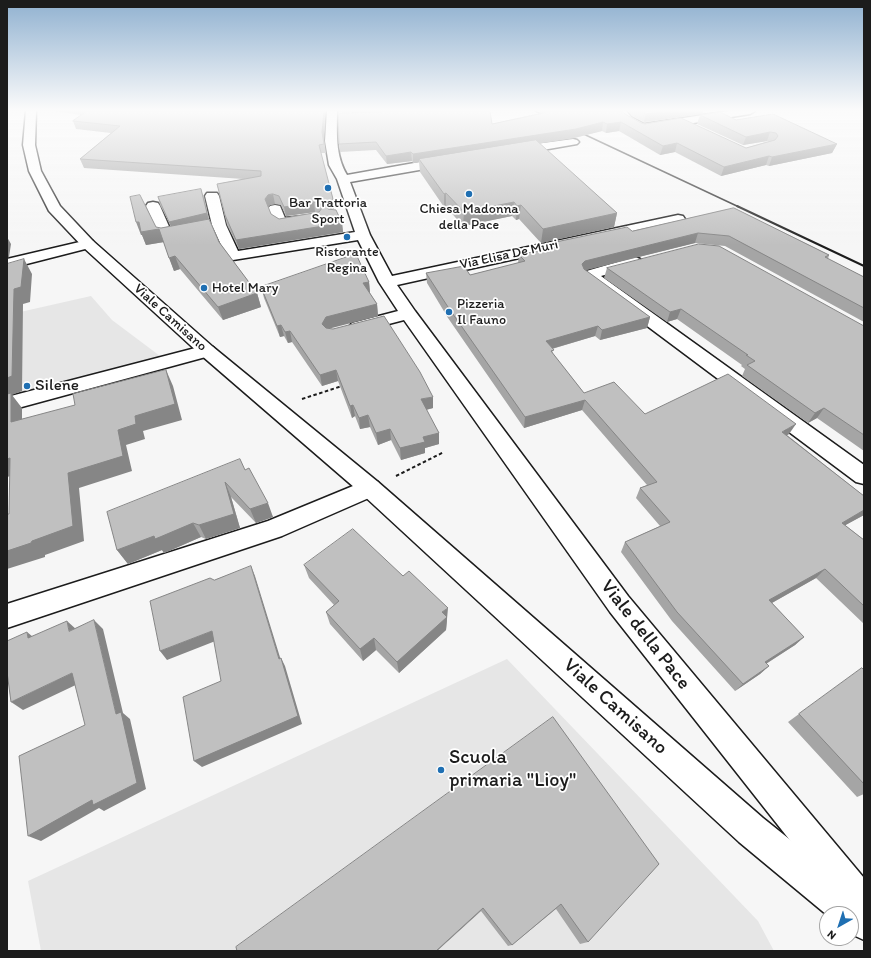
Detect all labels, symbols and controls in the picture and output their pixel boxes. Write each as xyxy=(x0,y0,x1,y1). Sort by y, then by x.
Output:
marker: Bar Trattoria Sport xyxy=(323,183,333,193)
marker: Chiesa Madonna della Pace xyxy=(464,189,474,199)
place label: Bar Trattoria Sport xyxy=(289,195,367,228)
place label: Chiesa Madonna della Pace xyxy=(419,201,519,234)
marker: Ristorante Regina xyxy=(342,232,352,242)
street label: Via Elisa De Muri xyxy=(458,236,560,274)
place label: Ristorante Regina xyxy=(315,244,379,276)
place label: Hotel Mary xyxy=(212,280,278,296)
street label: Viale Camisano xyxy=(130,281,210,355)
marker: Hotel Mary xyxy=(199,283,209,293)
place label: Pizzeria Il Fauno xyxy=(457,296,506,328)
marker: Pizzeria Il Fauno xyxy=(444,307,454,317)
place label: Silene xyxy=(35,376,79,396)
marker: Silene xyxy=(22,381,32,391)
street label: Viale della Pace xyxy=(595,575,695,695)
street label: Viale Camisano xyxy=(558,654,672,760)
place label: Scuola primaria "Lioy" xyxy=(449,746,576,793)
marker: Scuola primaria "Lioy" xyxy=(436,765,446,775)
north arrow xyxy=(819,906,859,946)
text: N xyxy=(825,928,839,942)

